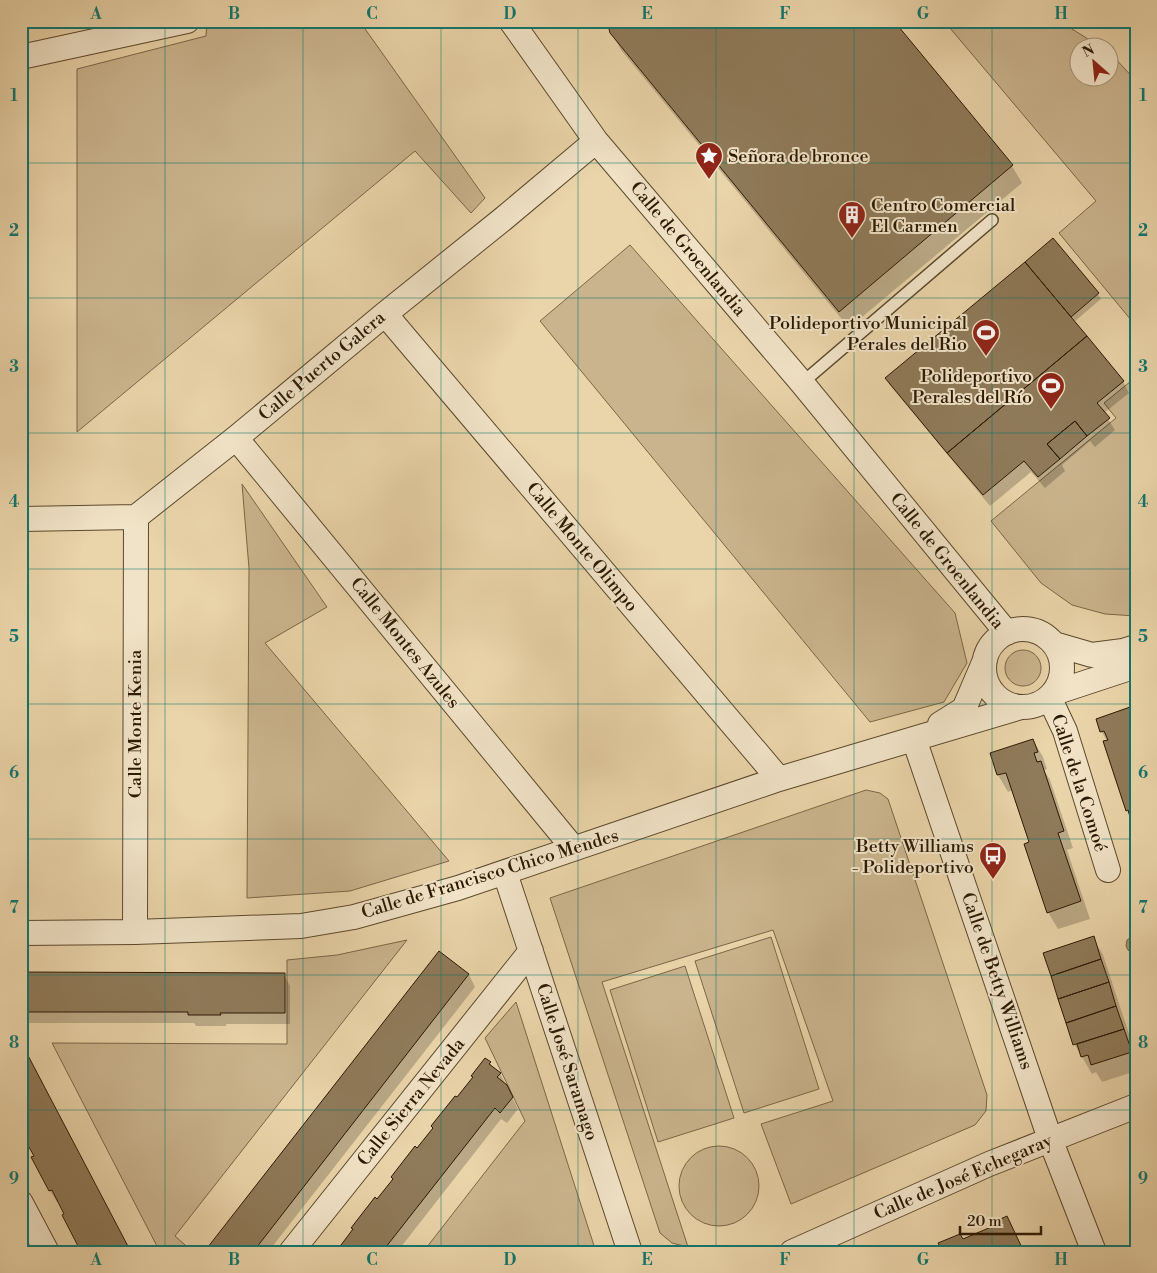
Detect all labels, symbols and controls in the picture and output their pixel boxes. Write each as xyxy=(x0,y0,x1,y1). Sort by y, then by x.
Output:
text: A xyxy=(89,4,102,24)
text: B xyxy=(228,4,240,24)
text: C xyxy=(366,4,378,24)
text: D xyxy=(504,4,517,24)
text: E xyxy=(641,4,653,24)
text: F xyxy=(779,4,791,24)
text: G xyxy=(917,4,930,24)
text: H xyxy=(1054,4,1068,24)
north arrow xyxy=(1070,38,1120,88)
text: N xyxy=(1080,41,1098,62)
text: 1 xyxy=(10,86,18,106)
text: 1 xyxy=(1139,86,1147,106)
place icon: Señora de bronce xyxy=(694,141,724,180)
place label: Señora de bronce xyxy=(728,145,869,168)
street label: Calle de Groenlandia xyxy=(625,177,752,322)
place label: Centro Comercial El Carmen xyxy=(871,194,1016,238)
building icon: Centro Comercial El Carmen xyxy=(837,200,867,239)
text: 2 xyxy=(9,221,19,241)
text: 2 xyxy=(1138,221,1148,241)
street label: Calle Puerto Galera xyxy=(254,306,391,426)
place label: Polideportivo Municipal Perales del Rio xyxy=(769,312,968,356)
sports icon: Polideportivo Municipal Perales del Rio xyxy=(971,318,1001,357)
text: 3 xyxy=(9,357,19,377)
text: 3 xyxy=(1138,357,1148,377)
place label: Polideportivo Perales del Río xyxy=(912,365,1032,409)
sports icon: Polideportivo Perales del Río xyxy=(1036,371,1066,410)
street label: Calle Monte Olimpo xyxy=(521,477,643,617)
street label: Calle de Groenlandia xyxy=(885,488,1010,635)
text: 4 xyxy=(9,492,20,512)
text: 4 xyxy=(1138,492,1149,512)
street label: Calle Montes Azules xyxy=(345,573,465,713)
text: 5 xyxy=(9,627,19,647)
text: 5 xyxy=(1138,627,1148,647)
street label: Calle Monte Kenia xyxy=(124,649,147,798)
street label: Calle de la Comoé xyxy=(1046,711,1112,855)
text: 6 xyxy=(9,763,19,783)
text: 6 xyxy=(1138,763,1148,783)
street label: Calle de Francisco Chico Mendes xyxy=(359,824,622,924)
place label: Betty Williams - Polideportivo xyxy=(852,835,974,879)
bus stop icon: Betty Williams - Polideportivo xyxy=(978,841,1008,880)
street label: Calle de Betty Williams xyxy=(956,889,1038,1073)
text: 7 xyxy=(9,898,19,918)
text: 7 xyxy=(1138,898,1148,918)
street label: Calle José Saramago xyxy=(531,980,603,1144)
street label: Calle Sierra Nevada xyxy=(352,1032,470,1171)
text: 8 xyxy=(9,1033,19,1053)
text: 8 xyxy=(1138,1033,1148,1053)
street label: Calle de José Echegaray xyxy=(870,1129,1056,1225)
text: 9 xyxy=(9,1169,19,1189)
text: 9 xyxy=(1138,1169,1148,1189)
scale bar xyxy=(960,1203,1041,1235)
text: 20 m xyxy=(967,1212,1002,1231)
text: A xyxy=(89,1250,102,1270)
text: B xyxy=(228,1250,240,1270)
text: C xyxy=(366,1250,378,1270)
text: D xyxy=(504,1250,517,1270)
text: E xyxy=(641,1250,653,1270)
text: F xyxy=(779,1250,791,1270)
text: G xyxy=(917,1250,930,1270)
text: H xyxy=(1054,1250,1068,1270)

